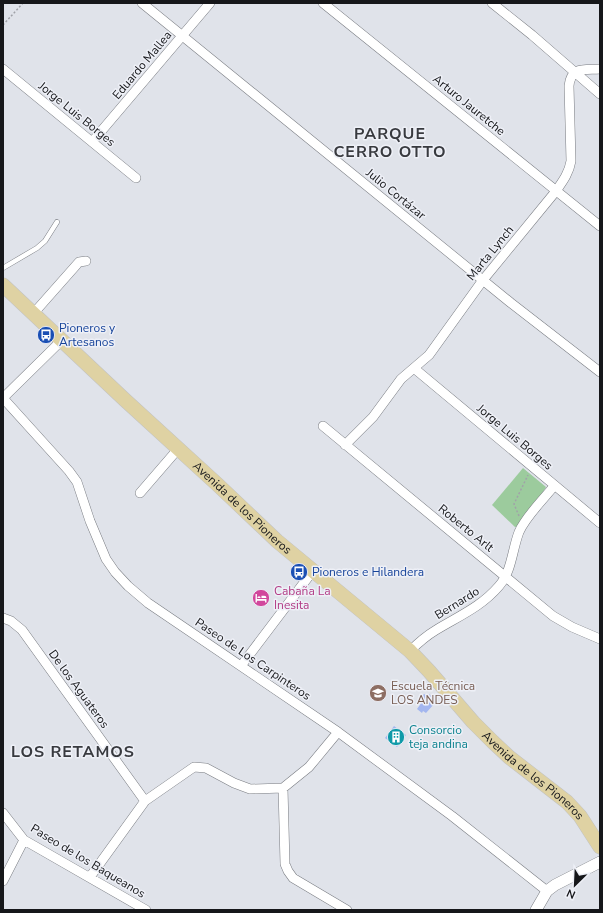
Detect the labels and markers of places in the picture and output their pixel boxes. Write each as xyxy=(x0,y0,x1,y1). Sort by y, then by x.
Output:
place label: Pioneros y Artesanos xyxy=(59,320,116,350)
bus stop icon: Pioneros y Artesanos xyxy=(36,325,56,345)
bus stop icon: Pioneros e Hilandera xyxy=(289,562,309,582)
place label: Pioneros e Hilandera xyxy=(312,564,424,580)
place label: Cabaña La Inesita xyxy=(274,583,331,613)
hotel icon: Cabaña La Inesita xyxy=(251,588,271,608)
place label: Escuela Técnica LOS ANDES xyxy=(391,678,475,708)
school or university icon: Escuela Técnica LOS ANDES xyxy=(368,683,388,703)
place label: Consorcio teja andina xyxy=(409,722,468,752)
building icon: Consorcio teja andina xyxy=(386,727,406,747)

